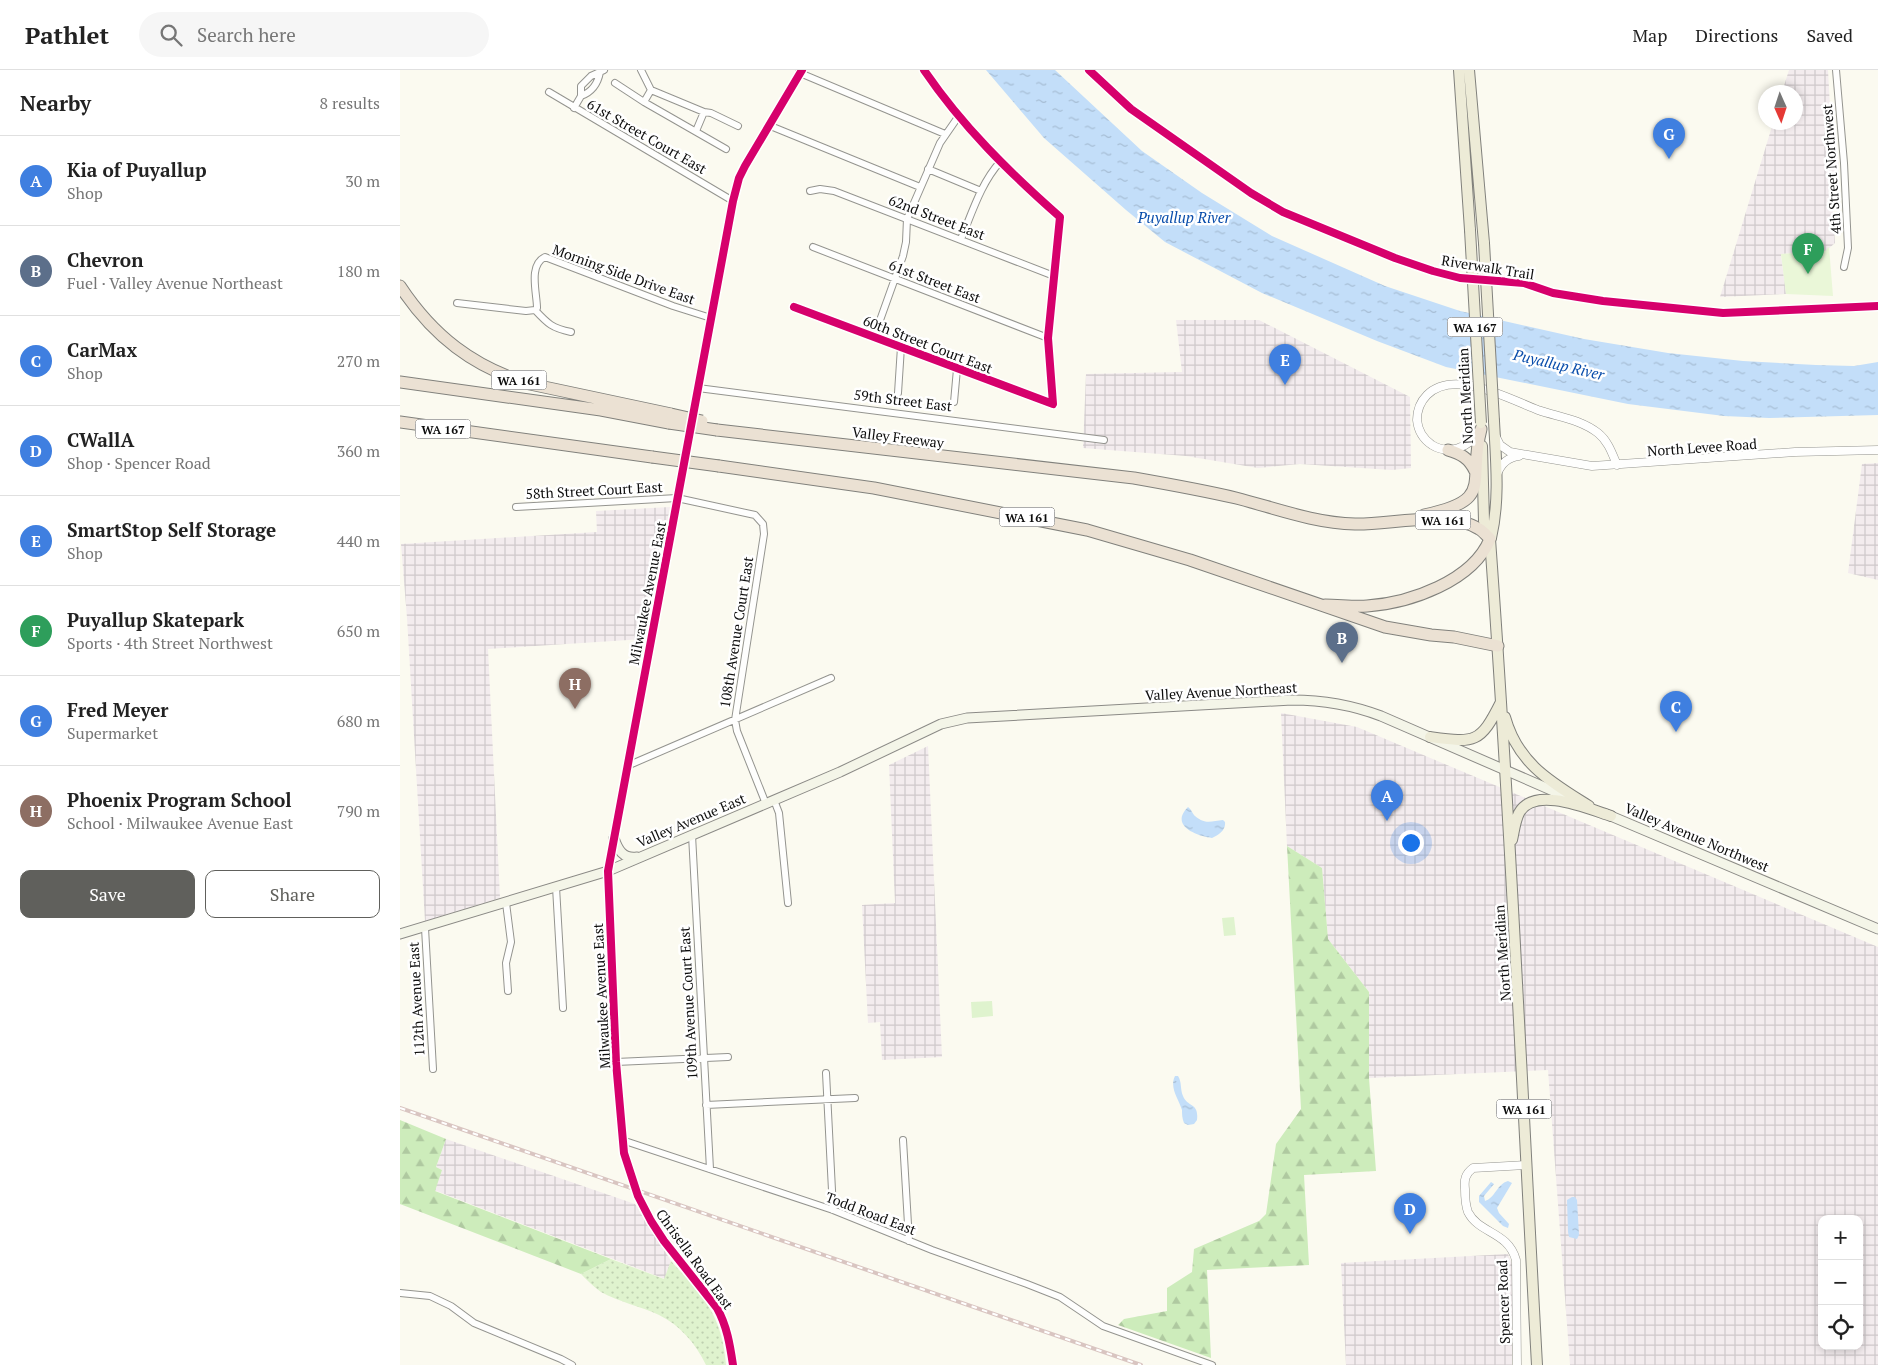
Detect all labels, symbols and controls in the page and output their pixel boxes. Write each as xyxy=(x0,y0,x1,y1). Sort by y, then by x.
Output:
search box xyxy=(139,12,489,57)
text: Pathlet xyxy=(25,19,109,51)
icon: search xyxy=(157,21,185,49)
text: Search here xyxy=(197,22,296,47)
text: Map xyxy=(1632,23,1667,47)
text: Directions xyxy=(1695,23,1778,47)
text: Saved xyxy=(1806,23,1853,47)
north arrow xyxy=(1758,85,1803,130)
text: Nearby xyxy=(20,89,91,117)
text: 8 results xyxy=(320,92,380,114)
street label: 61st Street Court East xyxy=(584,94,711,178)
street label: 4th Street Northwest xyxy=(1817,103,1845,235)
pin: G xyxy=(1653,118,1685,159)
text: Kia of Puyallup xyxy=(67,157,206,182)
text: A xyxy=(30,170,42,192)
text: 30 m xyxy=(345,170,380,192)
text: Shop xyxy=(67,182,103,204)
street label: 62nd Street East xyxy=(886,190,989,244)
water label: Puyallup River xyxy=(1137,207,1231,227)
pin: F xyxy=(1792,233,1824,274)
street label: Morning Side Drive East xyxy=(550,239,699,309)
text: Chevron xyxy=(67,247,143,272)
street label: Riverwalk Trail xyxy=(1440,250,1536,284)
street label: 61st Street East xyxy=(886,255,984,308)
text: B xyxy=(31,260,41,282)
text: 180 m xyxy=(337,260,380,282)
text: Fuel · Valley Avenue Northeast xyxy=(67,272,283,294)
street label: 60th Street Court East xyxy=(860,311,996,378)
road number: WA 167 xyxy=(1448,318,1502,336)
text: CarMax xyxy=(67,337,137,362)
pin: E xyxy=(1269,344,1301,385)
water label: Puyallup River xyxy=(1511,344,1607,384)
street label: North Meridian xyxy=(1453,347,1477,445)
text: C xyxy=(31,350,41,372)
text: 270 m xyxy=(337,350,380,372)
text: Shop xyxy=(67,362,103,384)
road number: WA 161 xyxy=(492,370,546,390)
street label: 59th Street East xyxy=(853,385,954,416)
road number: WA 167 xyxy=(415,419,470,438)
street label: Valley Freeway xyxy=(851,422,946,452)
text: CWallA xyxy=(67,427,134,452)
street label: North Levee Road xyxy=(1646,434,1758,460)
text: D xyxy=(30,440,42,462)
text: 360 m xyxy=(337,440,380,462)
text: Shop · Spencer Road xyxy=(67,452,211,474)
street label: 58th Street Court East xyxy=(525,477,664,503)
road number: WA 161 xyxy=(1000,508,1054,527)
road number: WA 161 xyxy=(1416,510,1470,530)
text: SmartStop Self Storage xyxy=(67,517,276,542)
street label: Milwaukee Avenue East xyxy=(624,519,670,666)
text: E xyxy=(31,530,41,552)
text: 440 m xyxy=(337,530,380,552)
text: Shop xyxy=(67,542,103,564)
street label: 108th Avenue Court East xyxy=(715,554,757,709)
text: Puyallup Skatepark xyxy=(67,607,244,632)
text: F xyxy=(31,620,41,642)
text: 650 m xyxy=(337,620,380,642)
pin: B xyxy=(1326,622,1358,663)
text: Sports · 4th Street Northwest xyxy=(67,632,273,654)
pin: H xyxy=(559,668,591,709)
street label: Valley Avenue Northeast xyxy=(1144,677,1298,704)
pin: C xyxy=(1660,691,1692,732)
text: Fred Meyer xyxy=(67,697,169,722)
text: G xyxy=(30,710,42,732)
text: 680 m xyxy=(337,710,380,732)
text: Supermarket xyxy=(67,722,158,744)
pin: A xyxy=(1371,780,1403,821)
text: Phoenix Program School xyxy=(67,787,292,812)
street label: Valley Avenue East xyxy=(634,788,749,852)
street label: Valley Avenue Northwest xyxy=(1622,798,1773,876)
text: H xyxy=(30,800,42,822)
text: 790 m xyxy=(337,800,380,822)
text: School · Milwaukee Avenue East xyxy=(67,812,293,834)
your location xyxy=(1398,830,1424,856)
button: Save xyxy=(20,870,195,918)
button: Share xyxy=(205,870,380,918)
street label: North Meridian xyxy=(1489,904,1515,1002)
street label: Milwaukee Avenue East xyxy=(588,922,614,1069)
street label: 109th Avenue Court East xyxy=(674,925,701,1080)
street label: 112th Avenue East xyxy=(403,940,428,1057)
road number: WA 161 xyxy=(1496,1100,1552,1118)
street label: Todd Road East xyxy=(823,1187,920,1239)
pin: D xyxy=(1394,1193,1426,1234)
street label: Chrisella Road East xyxy=(652,1205,738,1314)
map controls xyxy=(1818,1215,1863,1350)
button: + xyxy=(1818,1215,1863,1260)
street label: Spencer Road xyxy=(1492,1259,1514,1344)
button: − xyxy=(1818,1260,1863,1305)
button: locate xyxy=(1818,1305,1863,1350)

